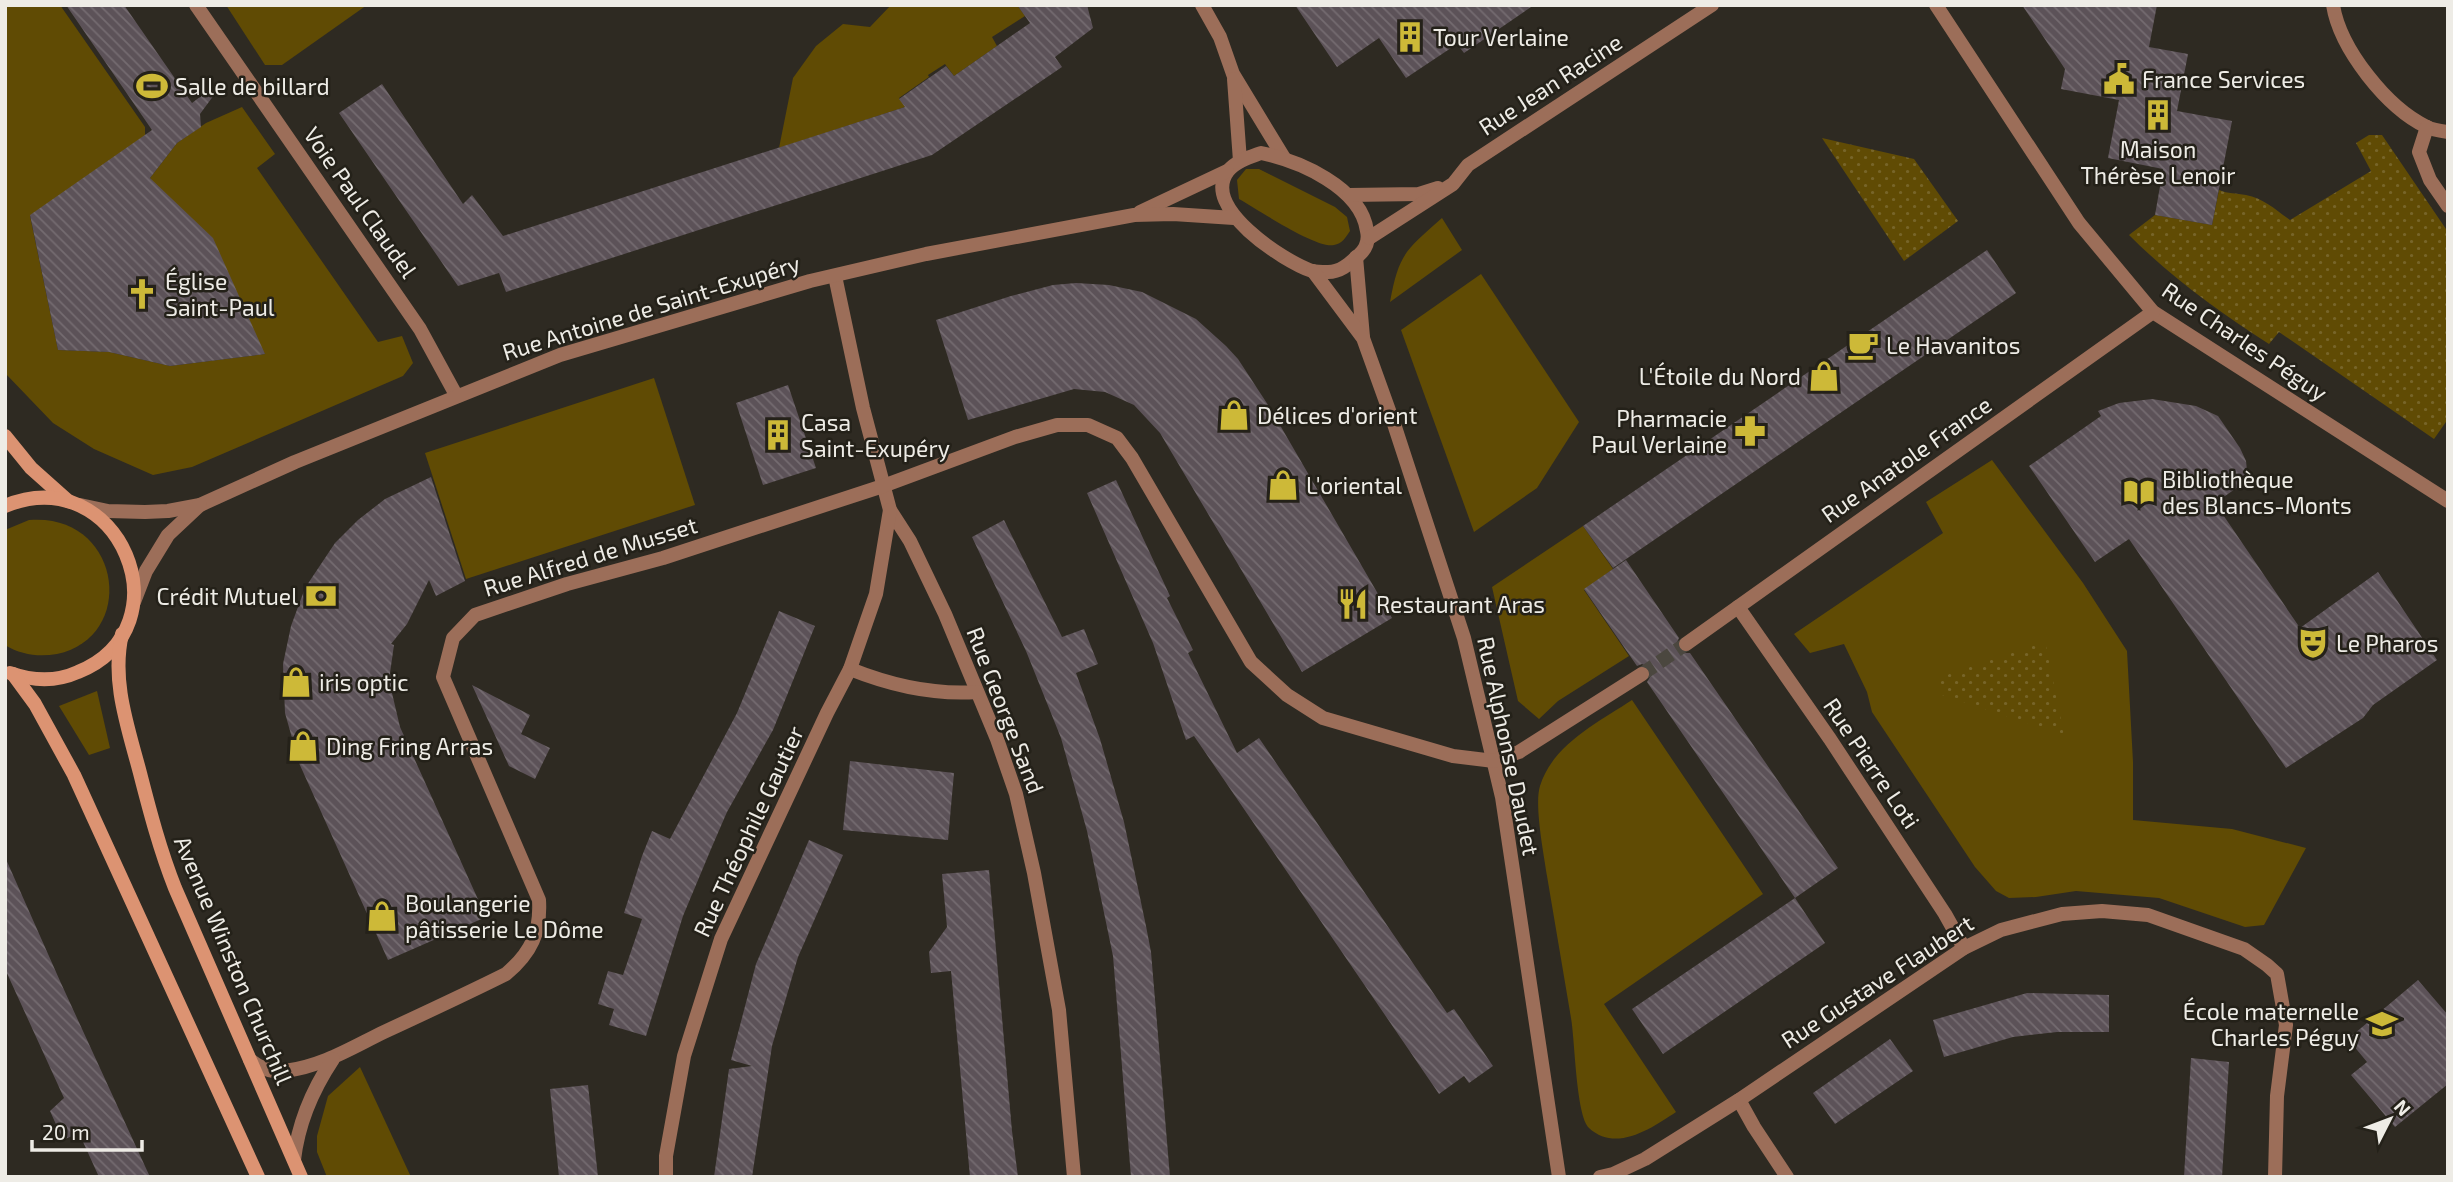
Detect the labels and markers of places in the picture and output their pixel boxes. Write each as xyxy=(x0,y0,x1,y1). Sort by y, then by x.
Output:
building icon: Tour Verlaine xyxy=(1393,20,1427,54)
place label: Tour Verlaine xyxy=(1433,23,1569,51)
public building icon: France Services xyxy=(2102,62,2136,96)
place label: France Services xyxy=(2142,65,2305,93)
sports icon: Salle de billard xyxy=(135,69,169,103)
place label: Salle de billard xyxy=(175,72,330,100)
building icon: Maison Thérèse Lenoir xyxy=(2141,98,2175,132)
place label: Maison Thérèse Lenoir xyxy=(2081,135,2236,189)
place label: Église Saint-Paul xyxy=(165,267,275,321)
church icon: Église Saint-Paul xyxy=(125,277,159,311)
cafe icon: Le Havanitos xyxy=(1846,328,1880,362)
place label: Le Havanitos xyxy=(1886,331,2021,359)
shop icon: L'Étoile du Nord xyxy=(1807,359,1841,393)
place label: L'Étoile du Nord xyxy=(1639,362,1801,390)
shop icon: Délices d'orient xyxy=(1217,398,1251,432)
place label: Délices d'orient xyxy=(1257,401,1418,429)
place label: Pharmacie Paul Verlaine xyxy=(1591,404,1727,458)
place label: Casa Saint-Exupéry xyxy=(801,408,950,462)
pharmacy icon: Pharmacie Paul Verlaine xyxy=(1733,414,1767,448)
building icon: Casa Saint-Exupéry xyxy=(761,418,795,452)
place label: Bibliothèque des Blancs-Monts xyxy=(2162,465,2352,519)
shop icon: L'oriental xyxy=(1266,468,1300,502)
place label: L'oriental xyxy=(1306,471,1402,499)
library icon: Bibliothèque des Blancs-Monts xyxy=(2122,475,2156,509)
bank icon: Crédit Mutuel xyxy=(304,579,338,613)
place label: Crédit Mutuel xyxy=(157,582,298,610)
restaurant icon: Restaurant Aras xyxy=(1336,587,1370,621)
place label: Restaurant Aras xyxy=(1376,590,1545,618)
theatre icon: Le Pharos xyxy=(2296,626,2330,660)
place label: Le Pharos xyxy=(2336,629,2439,657)
shop icon: iris optic xyxy=(279,665,313,699)
place label: iris optic xyxy=(319,668,409,696)
shop icon: Ding Fring Arras xyxy=(286,729,320,763)
place label: Ding Fring Arras xyxy=(326,732,493,760)
place label: Boulangerie pâtisserie Le Dôme xyxy=(405,889,604,943)
shop icon: Boulangerie pâtisserie Le Dôme xyxy=(365,899,399,933)
place label: École maternelle Charles Péguy xyxy=(2183,997,2359,1051)
school or university icon: École maternelle Charles Péguy xyxy=(2365,1007,2399,1041)

